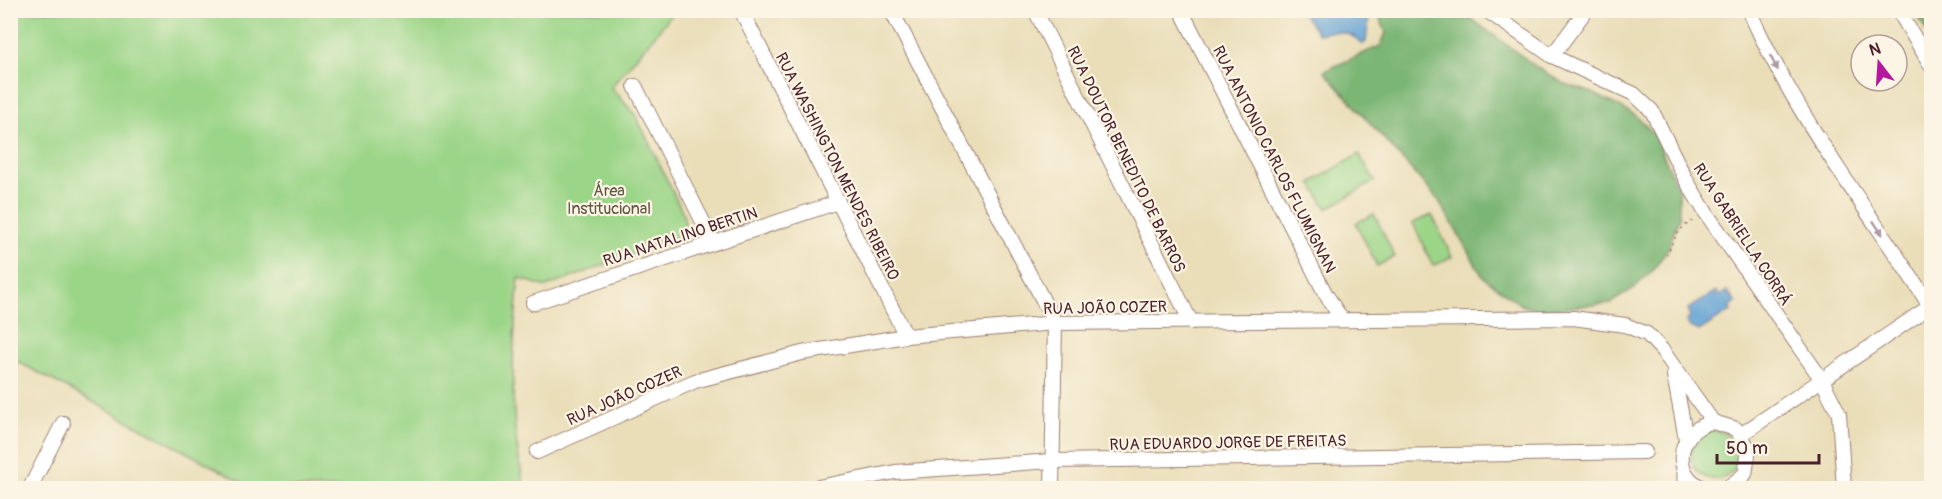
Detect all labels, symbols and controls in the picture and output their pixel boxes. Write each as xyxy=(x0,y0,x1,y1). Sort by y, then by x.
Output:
north arrow xyxy=(1849,33,1909,93)
text: N xyxy=(1867,38,1883,61)
street label: RUA DOUTOR BENEDITO DE BARROS xyxy=(1062,43,1190,276)
street label: RUA ANTONIO CARLOS FLUMIGNAN xyxy=(1208,43,1340,276)
street label: RUA WASHINGTON MENDES RIBEIRO xyxy=(771,49,903,284)
one-way arrow xyxy=(1769,55,1779,72)
street label: RUA GABRIELLA CORRÁ xyxy=(1689,159,1796,310)
park label: Área Institucional xyxy=(567,181,651,219)
street label: RUA NATALINO BERTIN xyxy=(601,203,760,271)
one-way arrow xyxy=(1872,220,1884,236)
street label: RUA JOÃO COZER xyxy=(1043,297,1167,319)
street label: RUA JOÃO COZER xyxy=(564,362,685,430)
scale bar xyxy=(1717,427,1819,465)
street label: RUA EDUARDO JORGE DE FREITAS xyxy=(1109,431,1347,455)
text: 50 m xyxy=(1726,437,1768,460)

